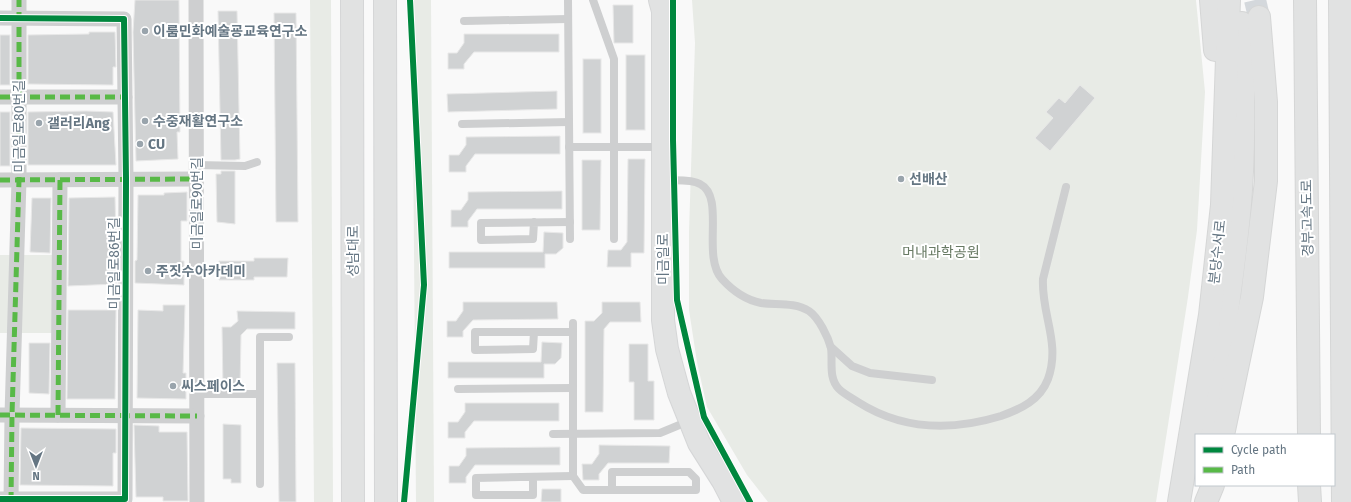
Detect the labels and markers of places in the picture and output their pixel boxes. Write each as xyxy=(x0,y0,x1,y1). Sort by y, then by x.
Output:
place label: 이룸민화예술굥교육연구소 xyxy=(153,23,308,40)
marker: 이룸민화예술굥교육연구소 xyxy=(140,26,150,36)
place label: 수중재활연구소 xyxy=(153,113,243,130)
place label: 갤러리Ang xyxy=(47,115,110,132)
marker: 수중재활연구소 xyxy=(140,116,150,126)
marker: 갤러리Ang xyxy=(34,118,44,128)
place label: CU xyxy=(148,136,165,153)
marker: CU xyxy=(135,139,145,149)
place label: 선배산 xyxy=(909,171,948,188)
marker: 선배산 xyxy=(896,174,906,184)
place label: 주짓수아카데미 xyxy=(156,263,246,280)
marker: 주짓수아카데미 xyxy=(143,266,153,276)
place label: 씨스페이스 xyxy=(181,378,246,395)
marker: 씨스페이스 xyxy=(168,381,178,391)

